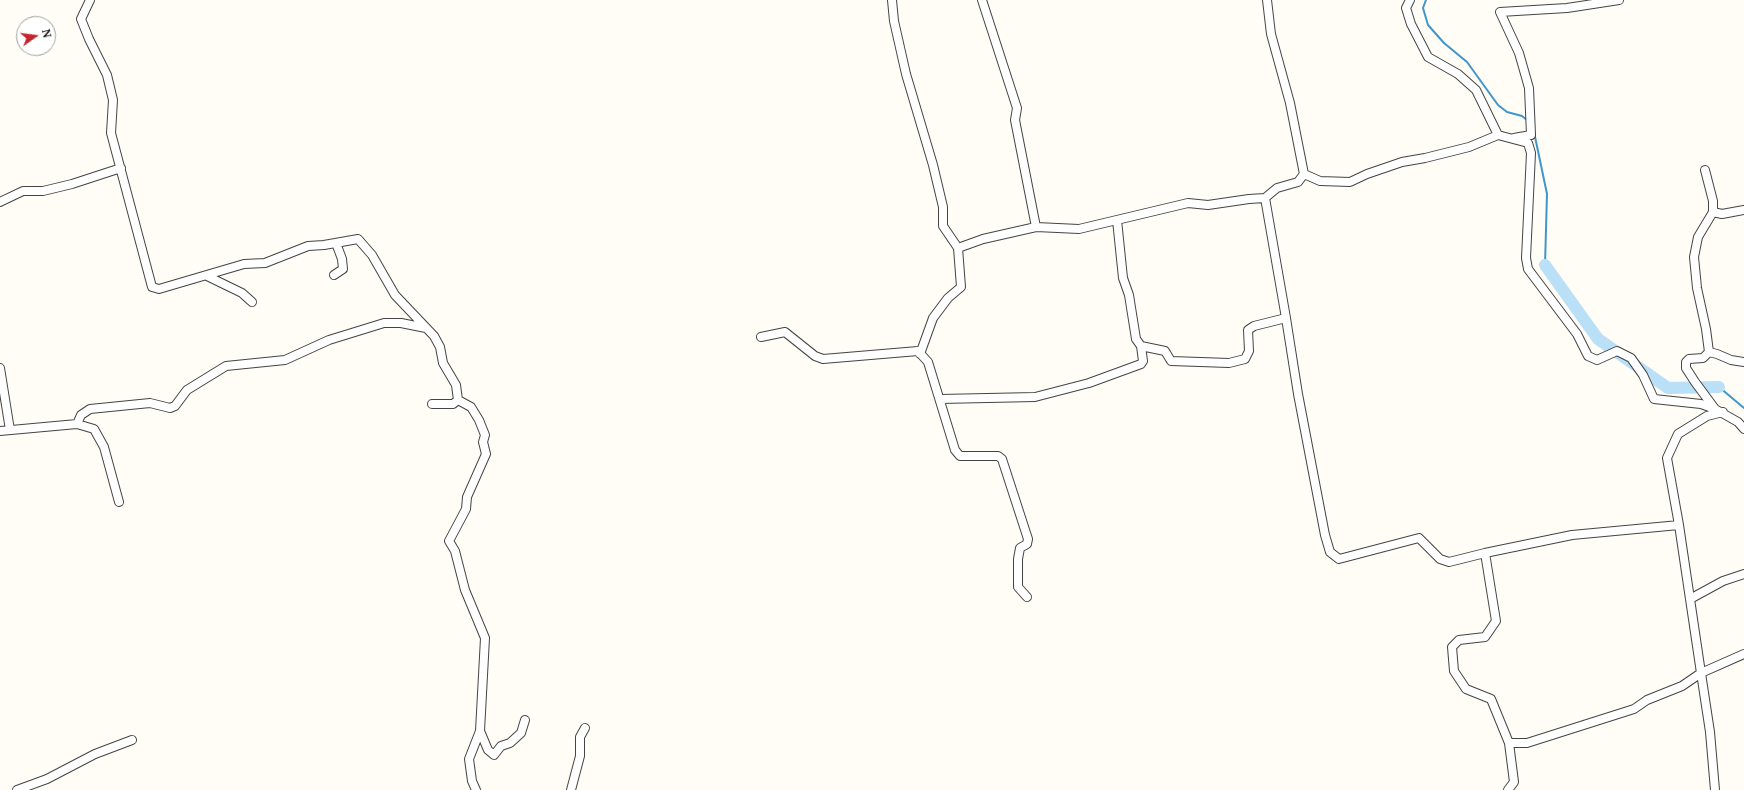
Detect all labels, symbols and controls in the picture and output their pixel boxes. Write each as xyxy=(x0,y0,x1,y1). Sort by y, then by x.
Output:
north arrow xyxy=(16,16,56,56)
text: N xyxy=(39,27,55,39)

